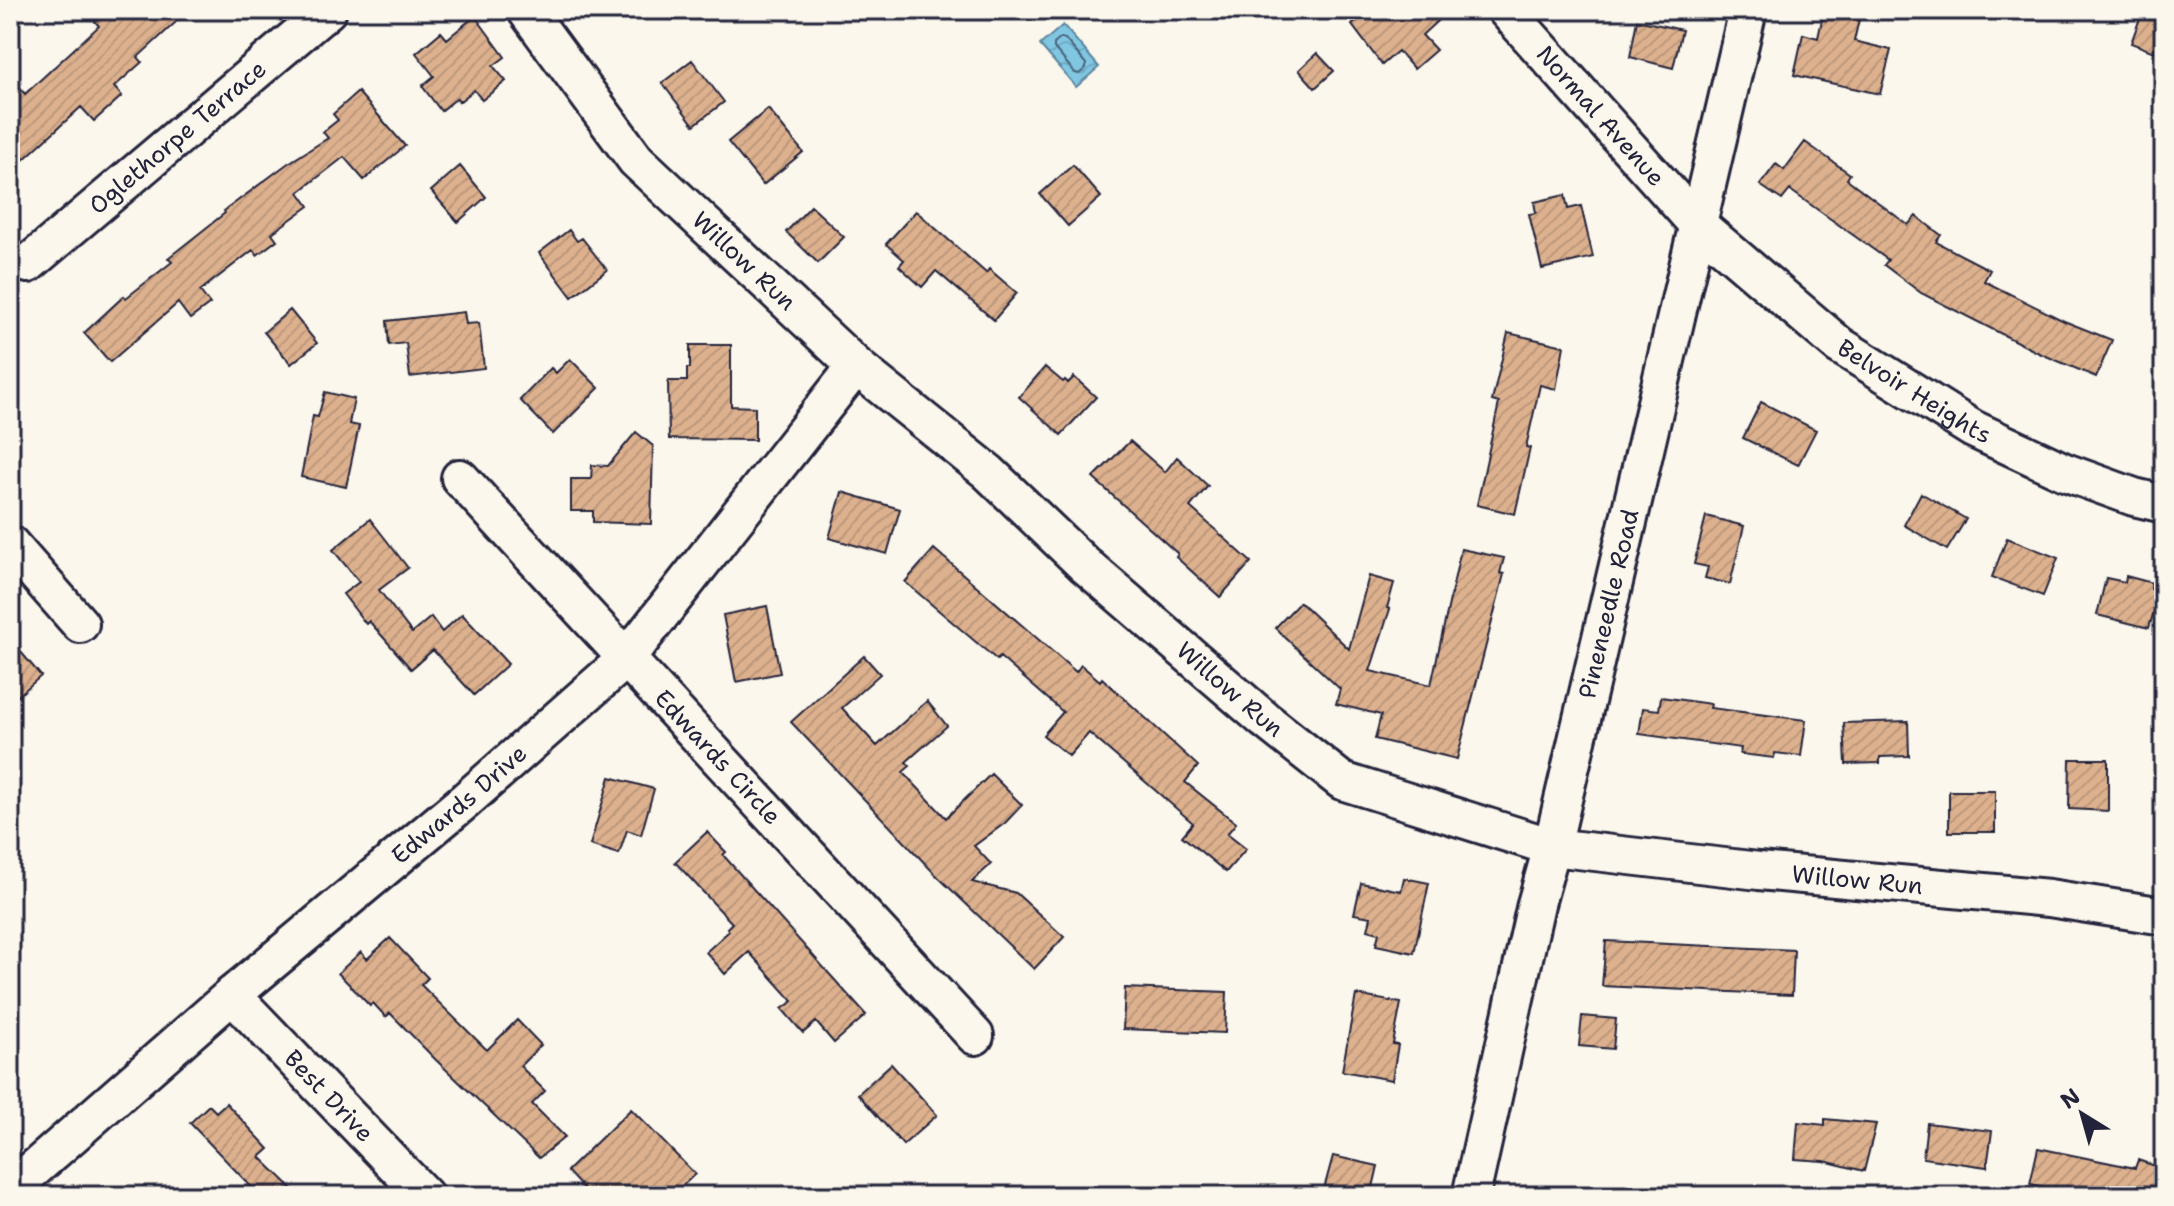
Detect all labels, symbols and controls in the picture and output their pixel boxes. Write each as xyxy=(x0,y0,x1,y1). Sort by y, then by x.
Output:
street label: Normal Avenue xyxy=(1529,39,1672,193)
street label: Oglethorpe Terrace xyxy=(82,53,273,222)
street label: Willow Run xyxy=(685,205,803,318)
street label: Belvoir Heights xyxy=(1831,332,1996,451)
street label: Pineneedle Road xyxy=(1571,506,1647,702)
street label: Willow Run xyxy=(1169,635,1290,744)
street label: Edwards Circle xyxy=(647,683,788,832)
street label: Edwards Drive xyxy=(385,738,534,871)
street label: Willow Run xyxy=(1790,858,1924,902)
street label: Best Drive xyxy=(277,1043,381,1149)
north arrow xyxy=(2042,1074,2122,1154)
text: N xyxy=(2055,1082,2086,1115)

